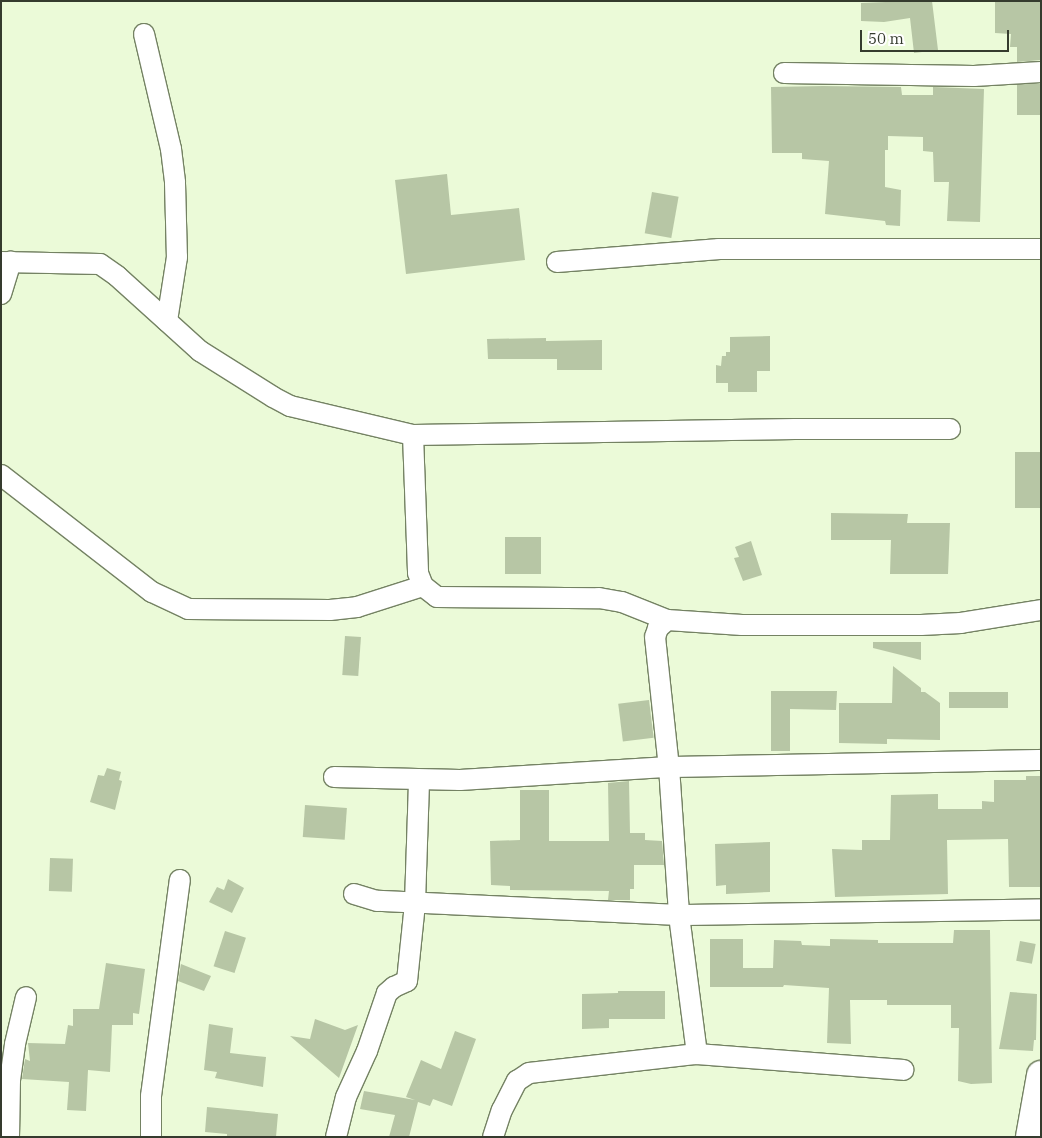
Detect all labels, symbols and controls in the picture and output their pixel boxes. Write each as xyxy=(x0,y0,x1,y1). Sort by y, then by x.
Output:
scale bar xyxy=(862,20,1011,52)
text: 50 m xyxy=(868,29,904,48)

